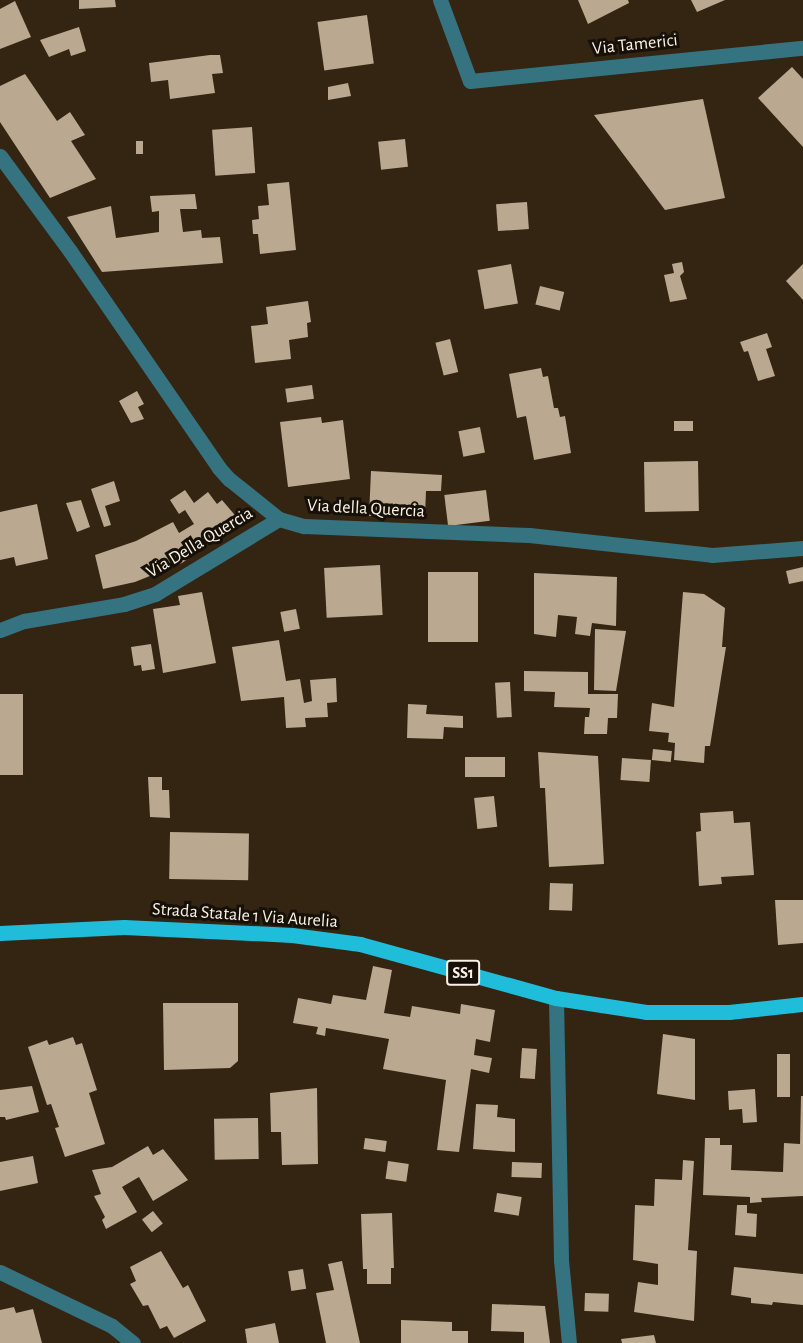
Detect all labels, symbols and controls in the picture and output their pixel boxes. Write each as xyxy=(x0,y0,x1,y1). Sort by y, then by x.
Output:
street label: Via Tamerici xyxy=(591,30,679,60)
street label: Via della Quercia xyxy=(307,495,425,523)
street label: Via Della Quercia xyxy=(143,503,257,583)
street label: Strada Statale 1 Via Aurelia xyxy=(151,899,339,933)
road number: SS1 xyxy=(445,960,481,986)

